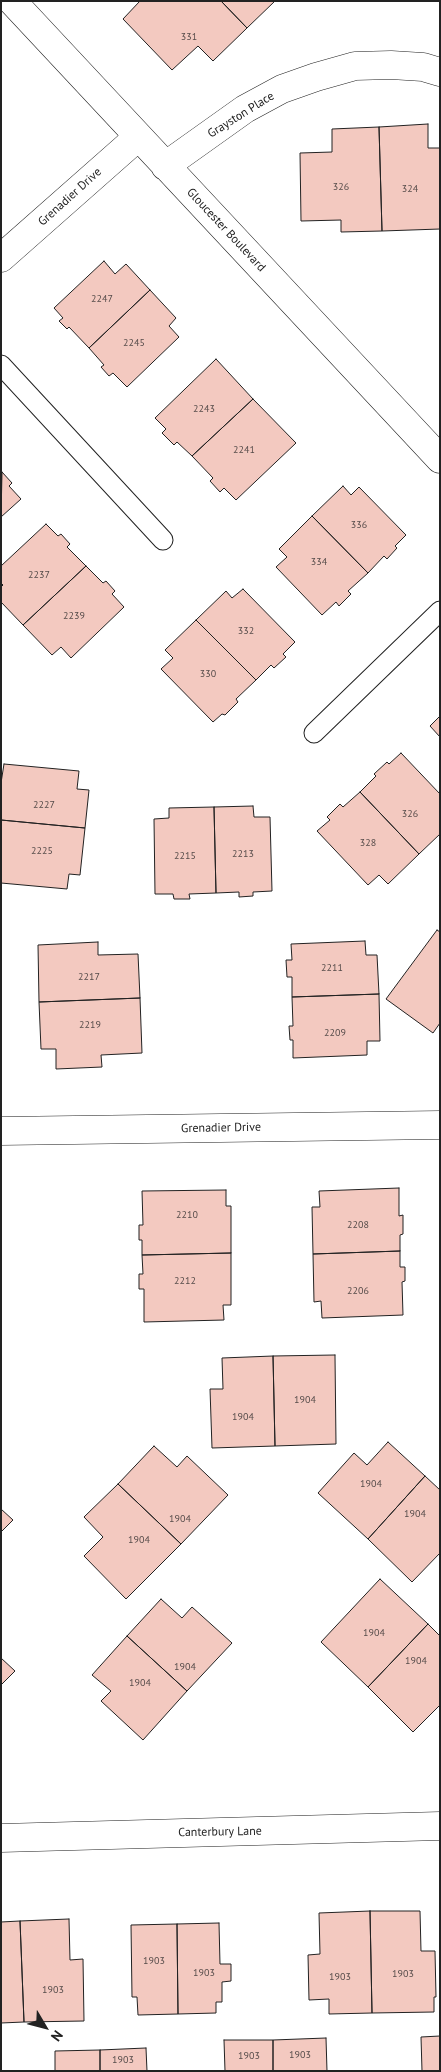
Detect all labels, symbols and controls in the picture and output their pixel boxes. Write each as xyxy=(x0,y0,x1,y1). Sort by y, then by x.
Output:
house number: 331 xyxy=(181,31,197,43)
street label: Grayston Place xyxy=(205,89,277,141)
street label: Grenadier Drive xyxy=(35,165,105,229)
house number: 326 xyxy=(333,181,349,193)
house number: 324 xyxy=(402,183,418,195)
street label: Gloucester Boulevard xyxy=(184,185,268,275)
house number: 2247 xyxy=(91,293,113,305)
house number: 2245 xyxy=(123,337,145,349)
house number: 2243 xyxy=(193,403,215,415)
house number: 2241 xyxy=(233,444,255,456)
house number: 336 xyxy=(351,519,367,531)
house number: 334 xyxy=(311,556,327,568)
house number: 2237 xyxy=(28,569,50,581)
house number: 2239 xyxy=(63,610,85,622)
house number: 332 xyxy=(238,625,254,637)
house number: 330 xyxy=(200,668,216,680)
house number: 2227 xyxy=(33,799,55,811)
house number: 326 xyxy=(402,808,418,820)
house number: 328 xyxy=(360,837,376,849)
house number: 2225 xyxy=(31,845,53,857)
house number: 2213 xyxy=(232,848,254,860)
house number: 2215 xyxy=(174,850,196,862)
house number: 2211 xyxy=(321,962,343,974)
house number: 2217 xyxy=(78,971,100,983)
house number: 2219 xyxy=(79,1019,101,1031)
house number: 2209 xyxy=(324,1027,346,1039)
street label: Grenadier Drive xyxy=(181,1120,261,1136)
house number: 2210 xyxy=(176,1209,198,1221)
house number: 2208 xyxy=(347,1219,369,1231)
house number: 2212 xyxy=(174,1275,196,1287)
house number: 2206 xyxy=(347,1285,369,1297)
house number: 1904 xyxy=(294,1394,316,1406)
house number: 1904 xyxy=(232,1411,254,1423)
house number: 1904 xyxy=(360,1478,382,1490)
house number: 1904 xyxy=(404,1508,426,1520)
house number: 1904 xyxy=(169,1513,191,1525)
house number: 1904 xyxy=(128,1534,150,1546)
house number: 1904 xyxy=(363,1627,385,1639)
house number: 1904 xyxy=(405,1655,427,1667)
house number: 1904 xyxy=(174,1661,196,1673)
house number: 1904 xyxy=(129,1677,151,1689)
street label: Canterbury Lane xyxy=(178,1824,262,1840)
house number: 1903 xyxy=(143,1955,165,1967)
house number: 1903 xyxy=(193,1967,215,1979)
house number: 1903 xyxy=(392,1968,414,1980)
house number: 1903 xyxy=(329,1971,351,1983)
house number: 1903 xyxy=(42,1984,64,1996)
north arrow xyxy=(20,2002,70,2052)
text: N xyxy=(47,2027,67,2045)
house number: 1903 xyxy=(289,2049,311,2061)
house number: 1903 xyxy=(238,2050,260,2062)
house number: 1903 xyxy=(112,2054,134,2066)

